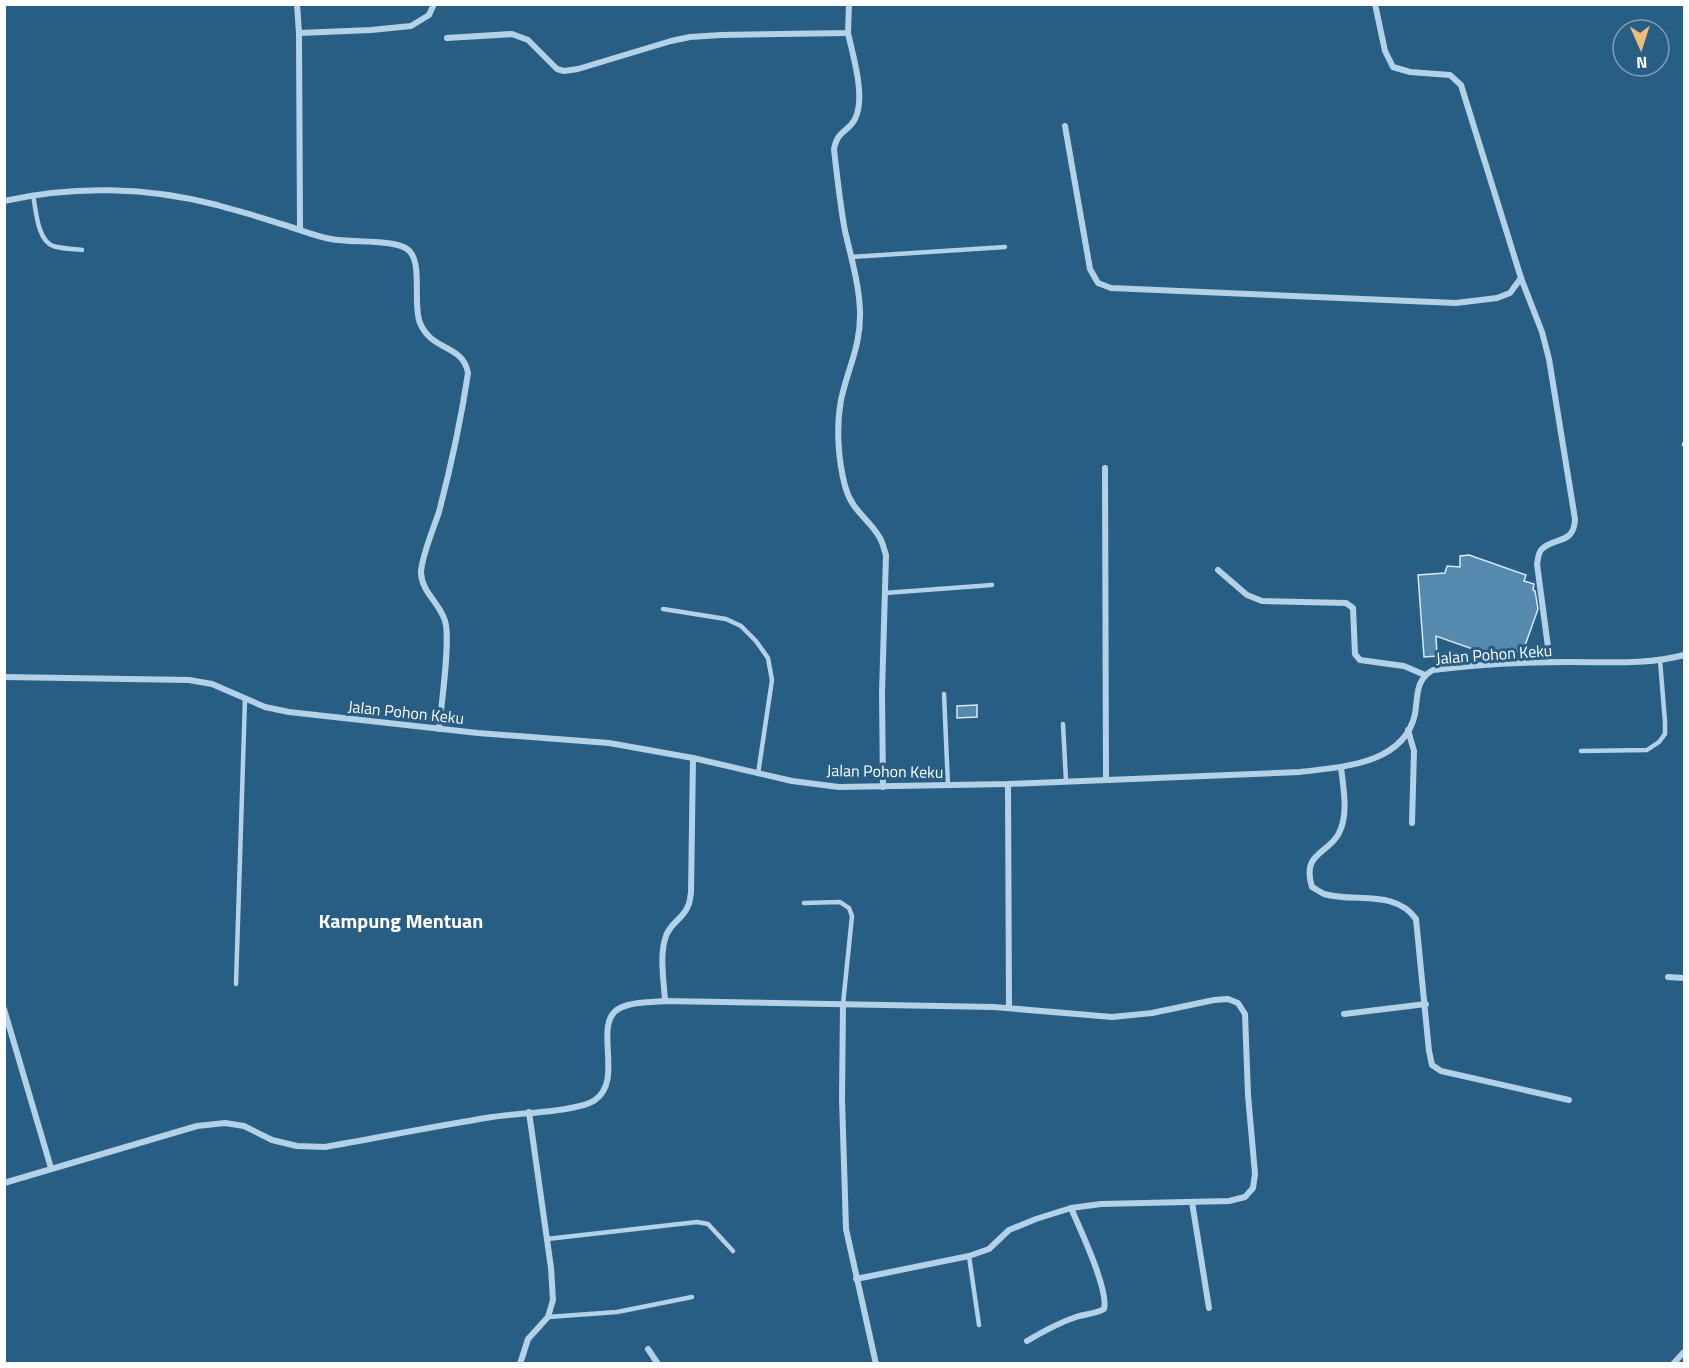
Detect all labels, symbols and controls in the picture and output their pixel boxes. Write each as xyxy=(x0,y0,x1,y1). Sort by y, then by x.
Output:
north arrow xyxy=(1611,18,1671,78)
text: N xyxy=(1636,51,1648,75)
street label: Jalan Pohon Keku xyxy=(1435,638,1553,670)
street label: Jalan Pohon Keku xyxy=(347,694,465,730)
street label: Jalan Pohon Keku xyxy=(827,758,943,784)
district label: Kampung Mentuan xyxy=(319,905,483,936)

